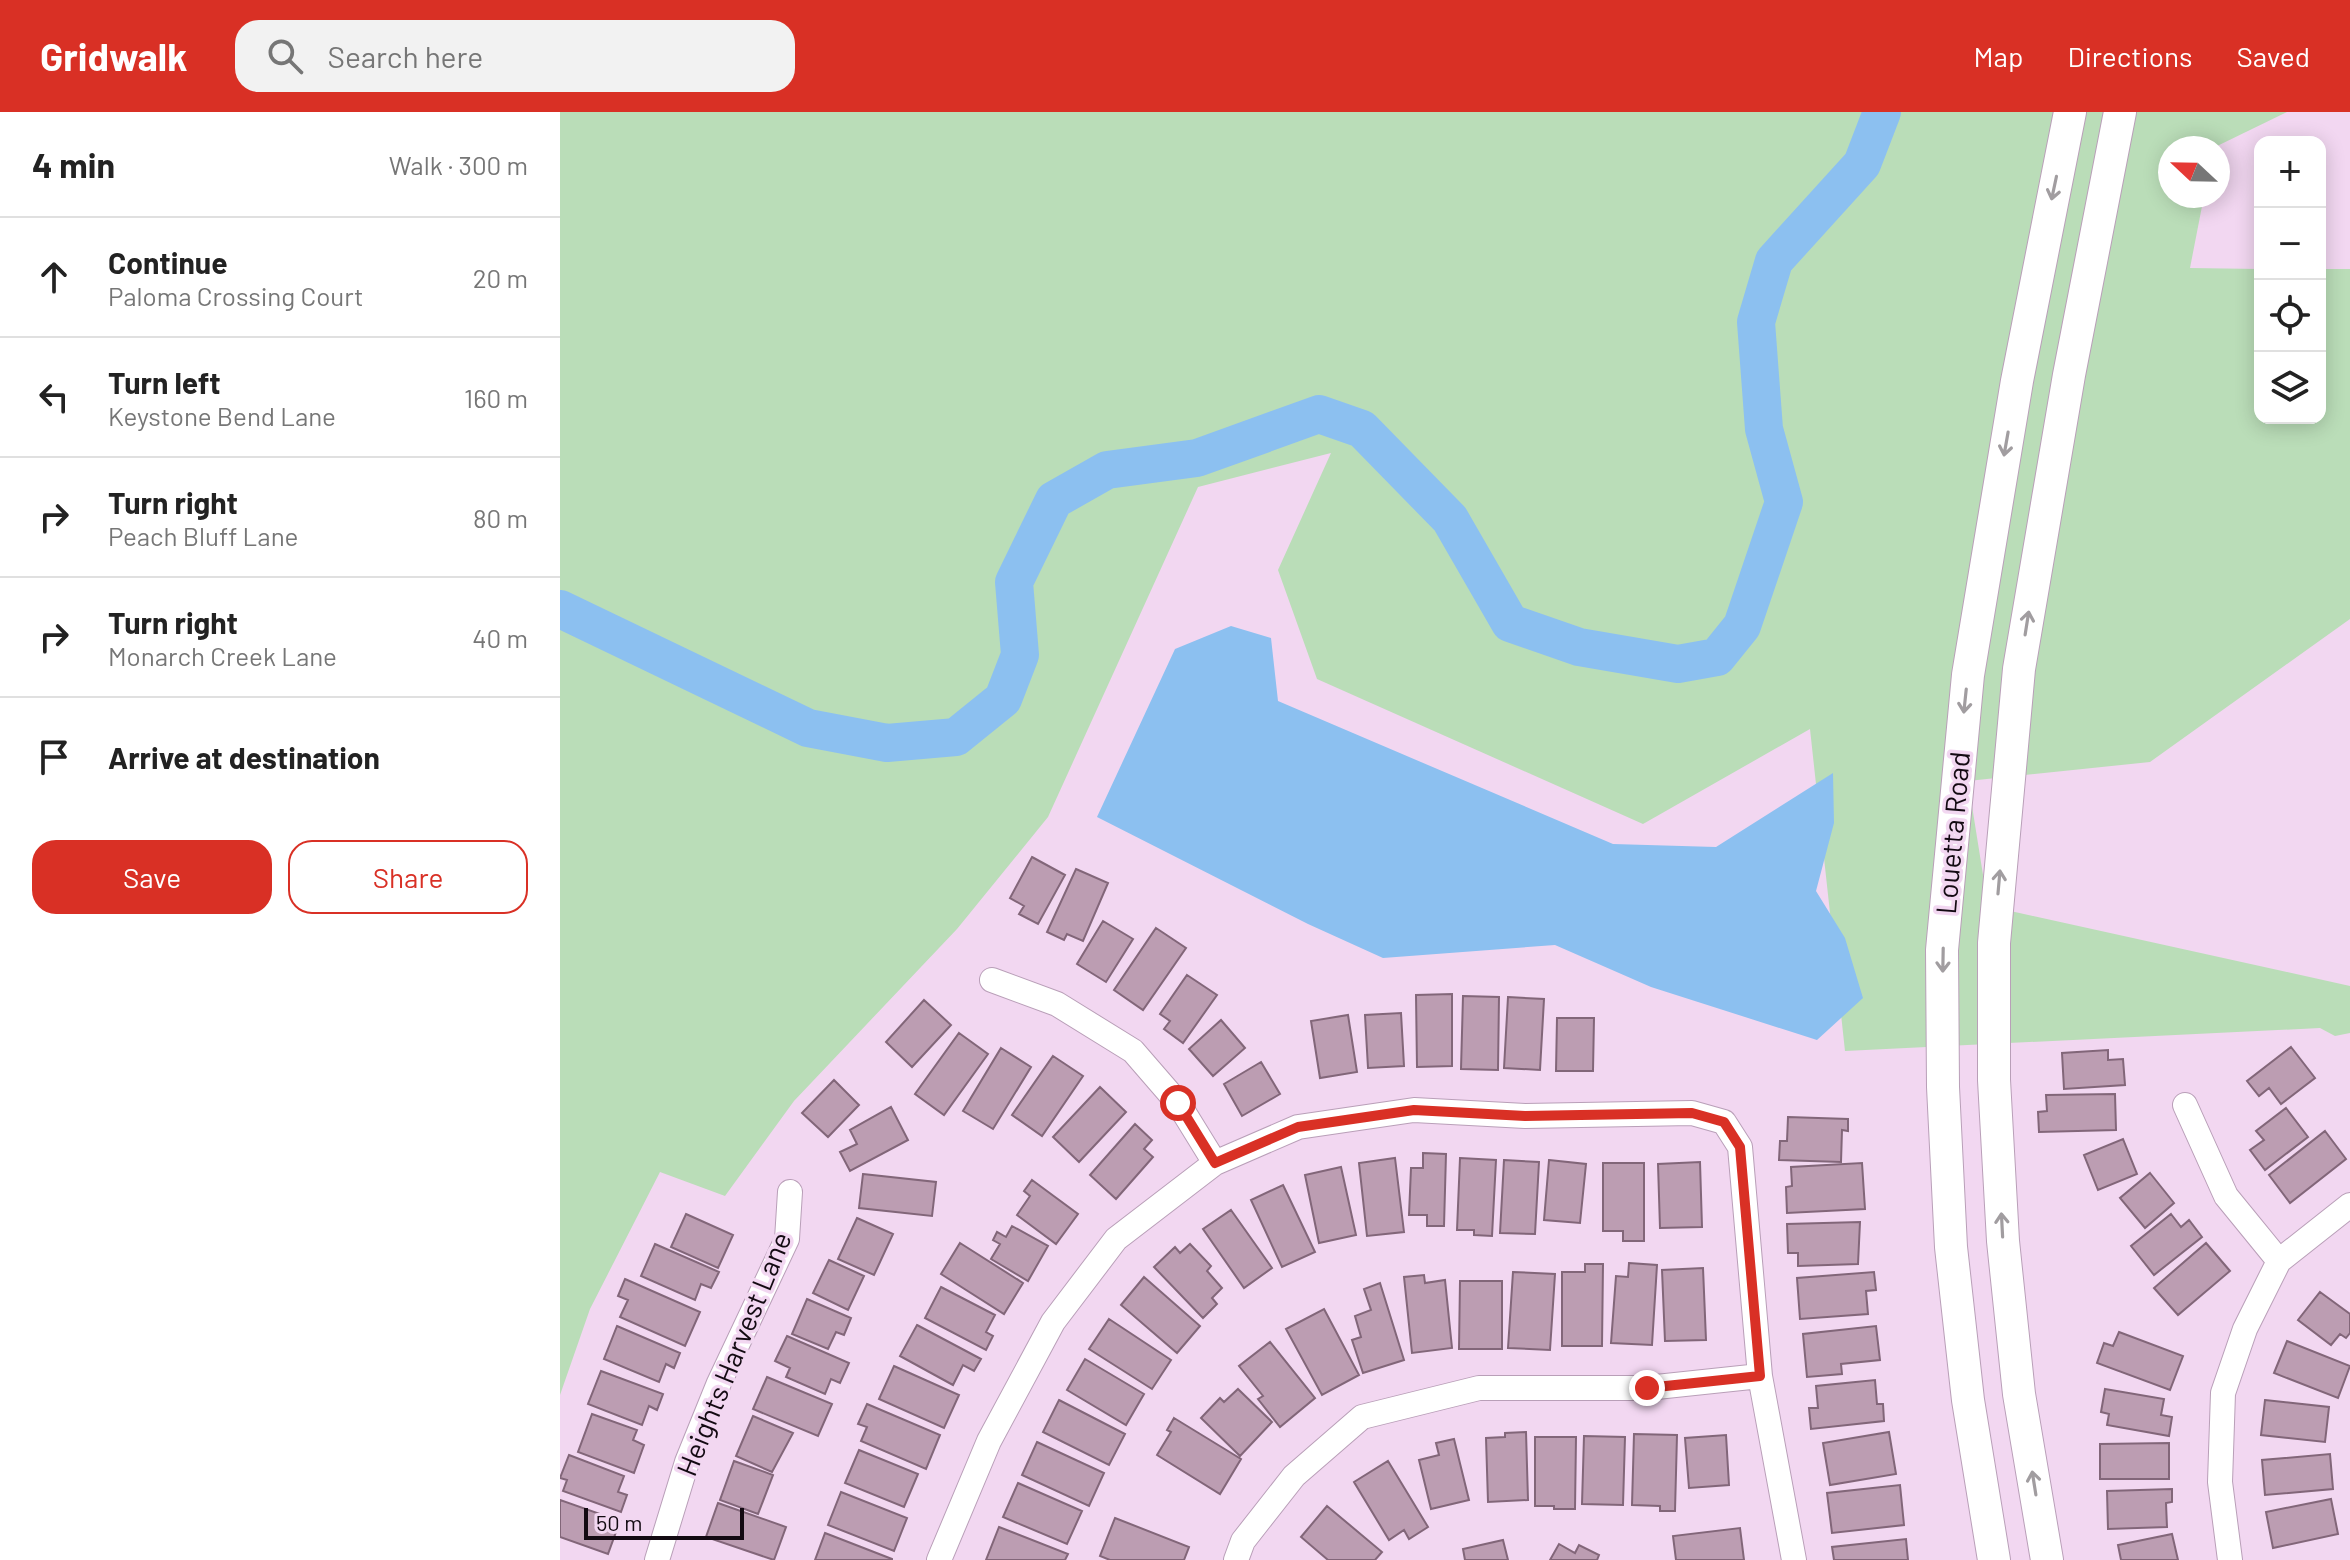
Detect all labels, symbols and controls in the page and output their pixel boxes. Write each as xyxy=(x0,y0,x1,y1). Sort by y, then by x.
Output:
search box xyxy=(235,20,795,92)
text: Gridwalk xyxy=(40,33,187,79)
icon: search xyxy=(263,34,307,78)
text: Search here xyxy=(327,38,483,74)
text: Map xyxy=(1974,39,2023,73)
text: Directions xyxy=(2067,39,2193,73)
text: Saved xyxy=(2237,39,2310,73)
north arrow xyxy=(2158,136,2230,208)
map controls xyxy=(2254,136,2326,424)
button: + xyxy=(2254,136,2326,208)
text: 4 min xyxy=(32,144,115,185)
text: Walk · 300 m xyxy=(389,149,528,180)
one-way arrow xyxy=(2046,175,2061,201)
button: − xyxy=(2254,208,2326,280)
text: Continue xyxy=(108,244,228,280)
icon: ahead xyxy=(32,255,76,299)
text: 20 m xyxy=(473,262,528,293)
text: Paloma Crossing Court xyxy=(108,280,364,311)
button: locate xyxy=(2254,280,2326,352)
button: layers xyxy=(2254,352,2326,424)
text: Turn left xyxy=(108,364,221,400)
icon: left xyxy=(32,375,76,419)
text: 160 m xyxy=(464,382,528,413)
text: Keystone Bend Lane xyxy=(108,400,336,431)
one-way arrow xyxy=(1998,431,2013,456)
text: Turn right xyxy=(108,484,238,520)
icon: right xyxy=(32,495,76,539)
text: 80 m xyxy=(473,502,528,533)
text: Peach Bluff Lane xyxy=(108,520,298,551)
text: Turn right xyxy=(108,604,238,640)
one-way arrow xyxy=(2020,611,2035,636)
icon: right xyxy=(32,615,76,659)
text: 40 m xyxy=(472,622,528,653)
text: Monarch Creek Lane xyxy=(108,640,337,671)
one-way arrow xyxy=(1958,687,1973,714)
icon: arrive xyxy=(32,735,76,779)
text: Arrive at destination xyxy=(108,739,380,775)
street label: Louetta Road xyxy=(1928,750,1976,916)
button: Save xyxy=(32,840,272,914)
button: Share xyxy=(288,840,528,914)
one-way arrow xyxy=(1992,869,2007,896)
one-way arrow xyxy=(1935,946,1950,973)
route start xyxy=(1160,1085,1196,1121)
one-way arrow xyxy=(1994,1212,2009,1239)
street label: Heights Harvest Lane xyxy=(669,1227,798,1481)
route end xyxy=(1629,1370,1665,1406)
one-way arrow xyxy=(2025,1471,2040,1496)
scale bar xyxy=(584,1504,744,1540)
text: 50 m xyxy=(596,1509,642,1535)

